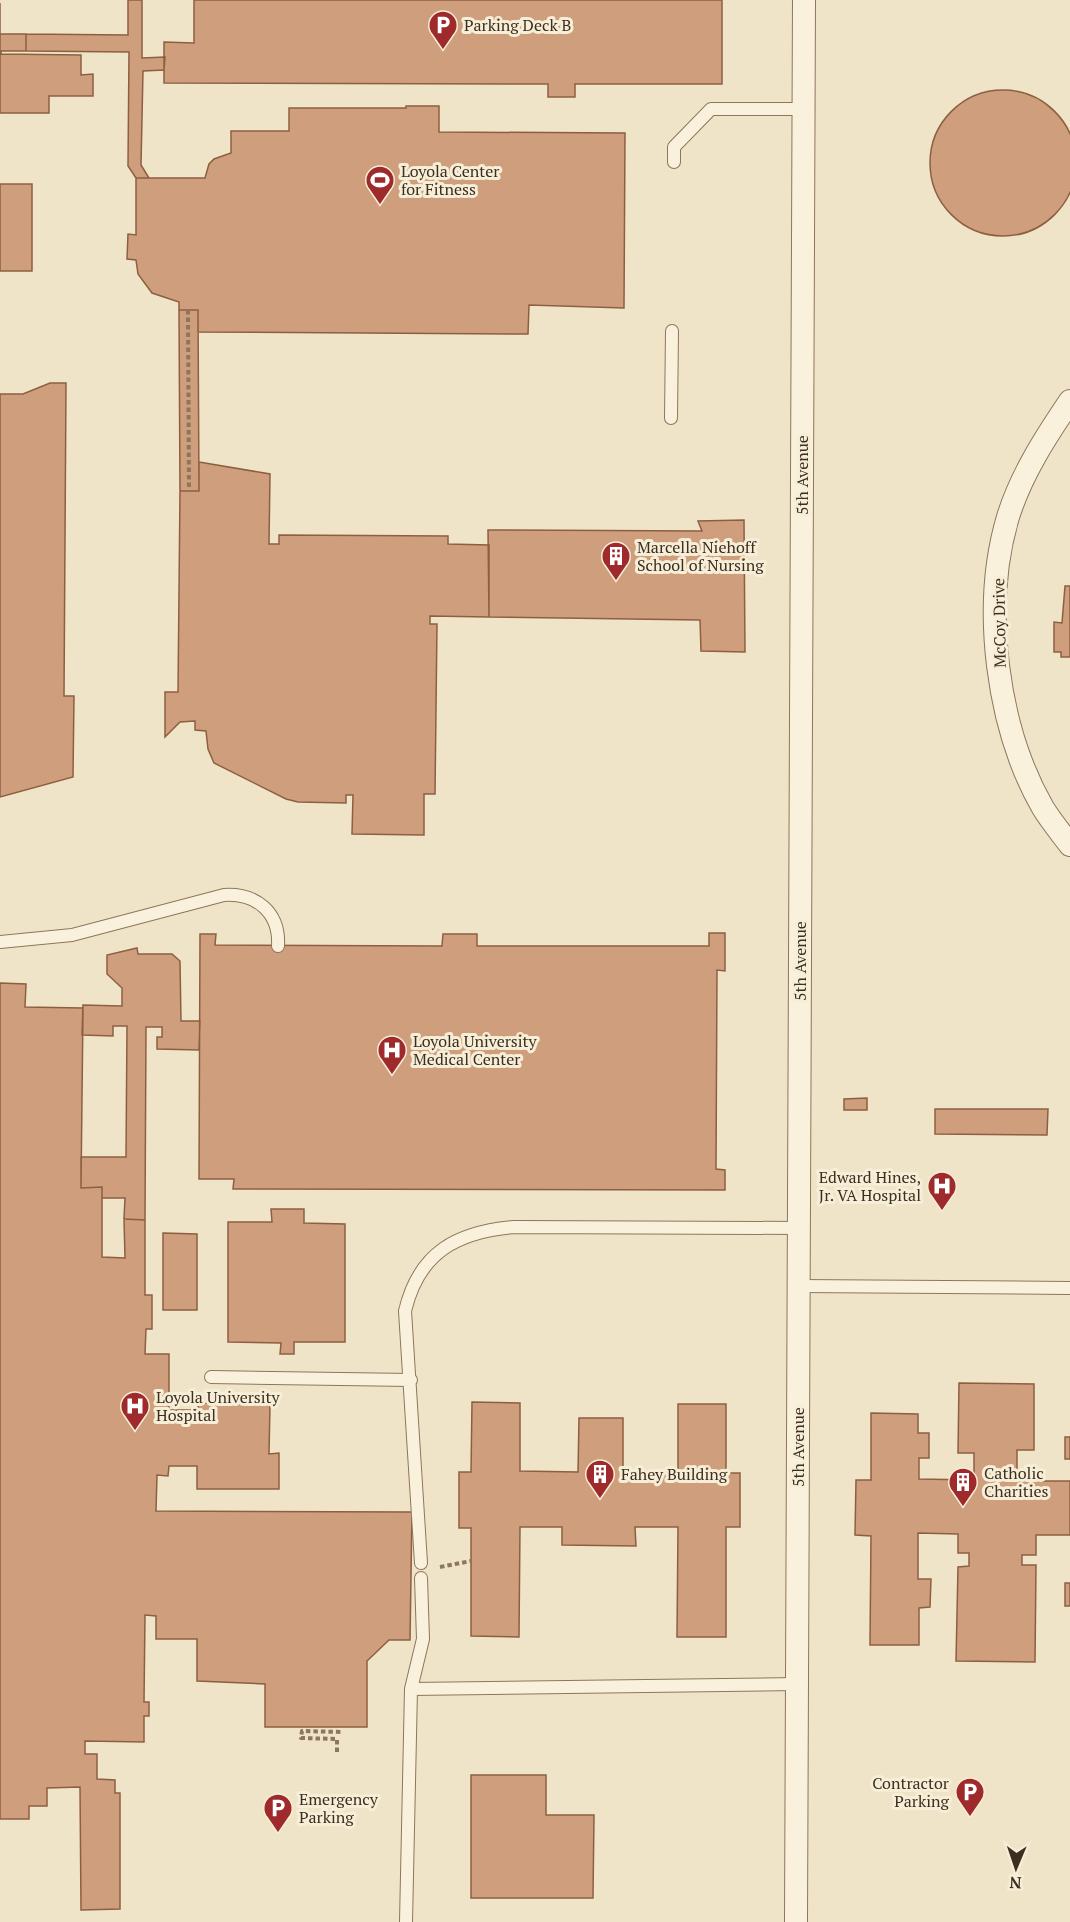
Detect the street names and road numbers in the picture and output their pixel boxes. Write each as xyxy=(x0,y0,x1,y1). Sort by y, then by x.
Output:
street label: 5th Avenue xyxy=(791,435,813,515)
street label: McCoy Drive xyxy=(987,578,1011,668)
street label: 5th Avenue xyxy=(789,921,811,1001)
street label: 5th Avenue xyxy=(787,1407,809,1487)

